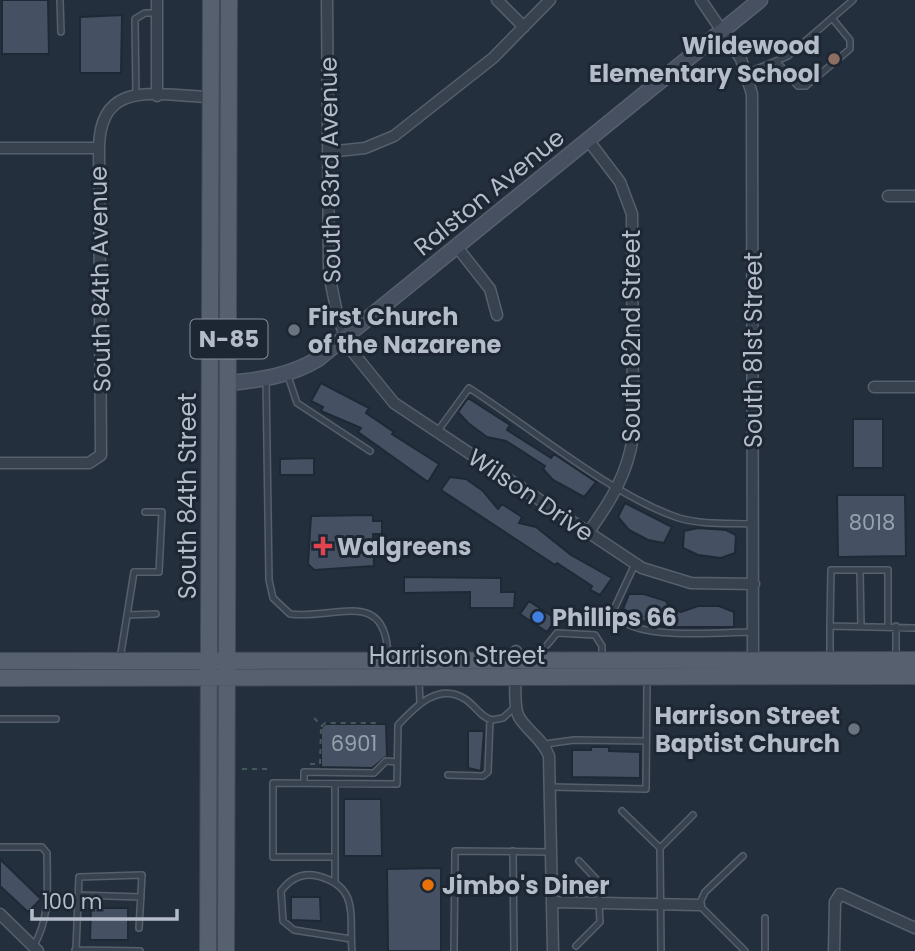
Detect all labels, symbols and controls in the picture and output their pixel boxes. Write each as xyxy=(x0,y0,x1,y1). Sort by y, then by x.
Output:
place label: Wildewood Elementary School xyxy=(589,29,820,90)
marker: Wildewood Elementary School xyxy=(826,51,842,67)
street label: South 83rd Avenue xyxy=(312,57,348,283)
street label: Ralston Avenue xyxy=(407,121,571,263)
street label: South 84th Avenue xyxy=(82,166,118,392)
street label: South 82nd Street xyxy=(615,230,648,442)
street label: South 81st Street xyxy=(737,252,770,448)
place label: First Church of the Nazarene xyxy=(308,300,502,361)
road number: N-85 xyxy=(190,320,268,358)
marker: First Church of the Nazarene xyxy=(286,322,302,338)
street label: South 84th Street xyxy=(171,393,204,599)
street label: Wilson Drive xyxy=(462,441,600,549)
house number: 8018 xyxy=(849,508,895,537)
place label: Walgreens xyxy=(337,530,471,563)
marker: Walgreens xyxy=(315,538,331,554)
place label: Phillips 66 xyxy=(552,601,677,634)
marker: Phillips 66 xyxy=(530,609,546,625)
street label: Harrison Street xyxy=(369,639,545,672)
place label: Harrison Street Baptist Church xyxy=(655,699,840,760)
marker: Harrison Street Baptist Church xyxy=(846,721,862,737)
house number: 6901 xyxy=(331,729,377,758)
place label: Jimbo's Diner xyxy=(442,869,610,902)
marker: Jimbo's Diner xyxy=(420,877,436,893)
scale bar xyxy=(32,878,177,922)
text: 100 m xyxy=(42,887,102,916)

